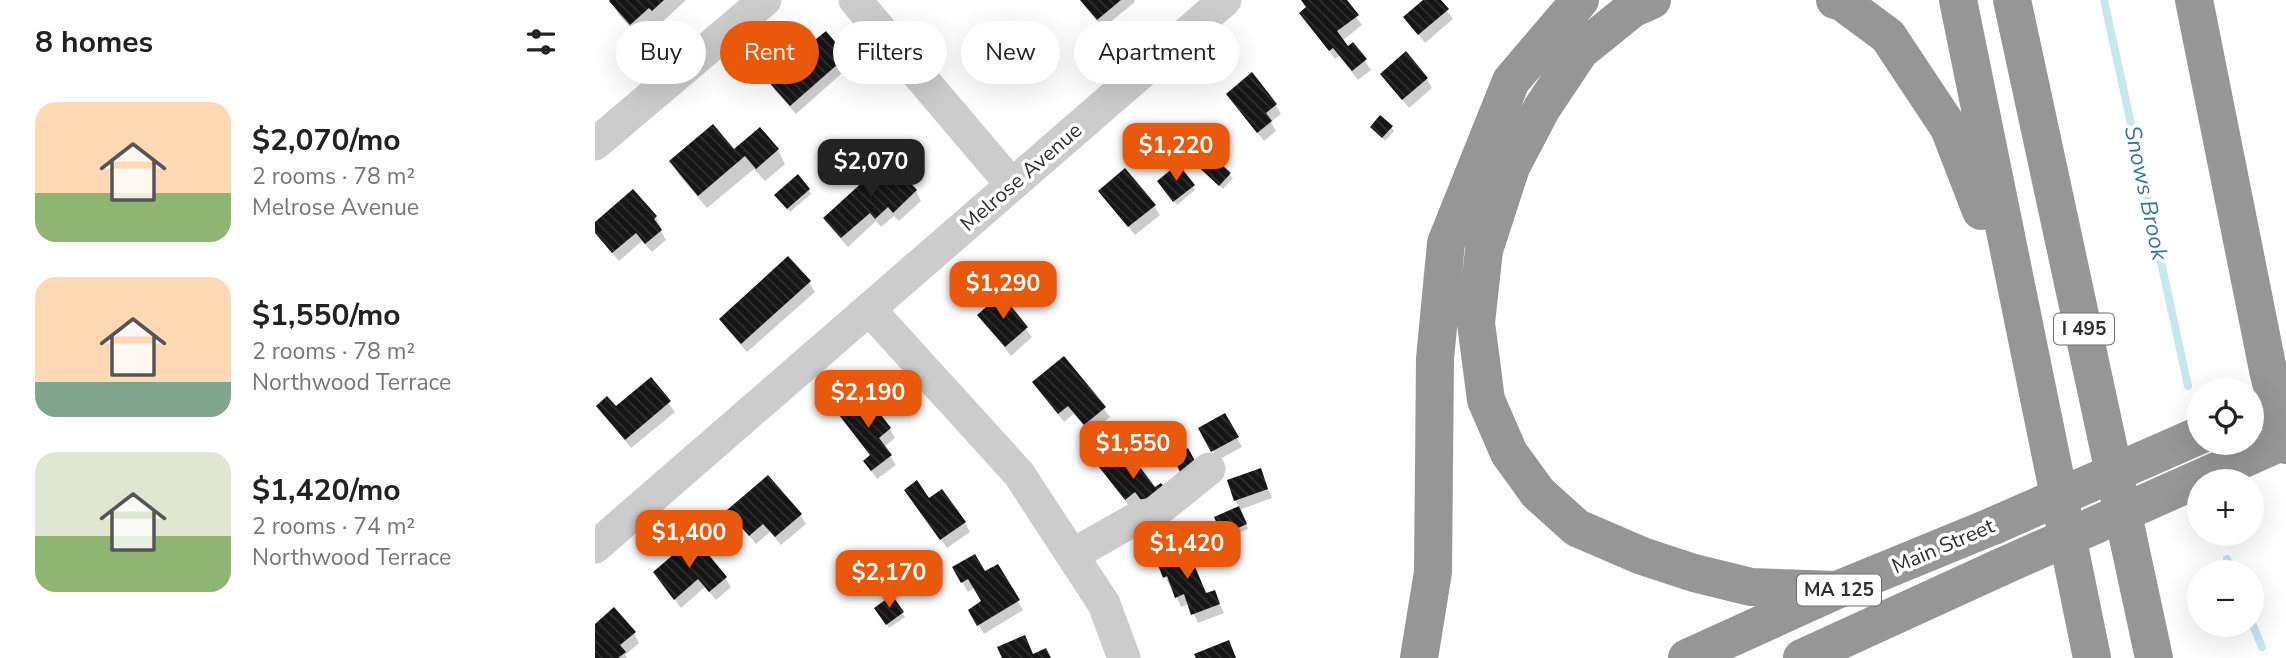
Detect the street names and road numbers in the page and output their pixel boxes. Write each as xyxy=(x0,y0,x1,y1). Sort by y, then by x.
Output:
street label: Melrose Avenue xyxy=(954,116,1088,238)
road number: I 495 xyxy=(2054,314,2114,344)
street label: Main Street xyxy=(1888,512,1999,580)
road number: MA 125 xyxy=(1797,575,1881,606)

